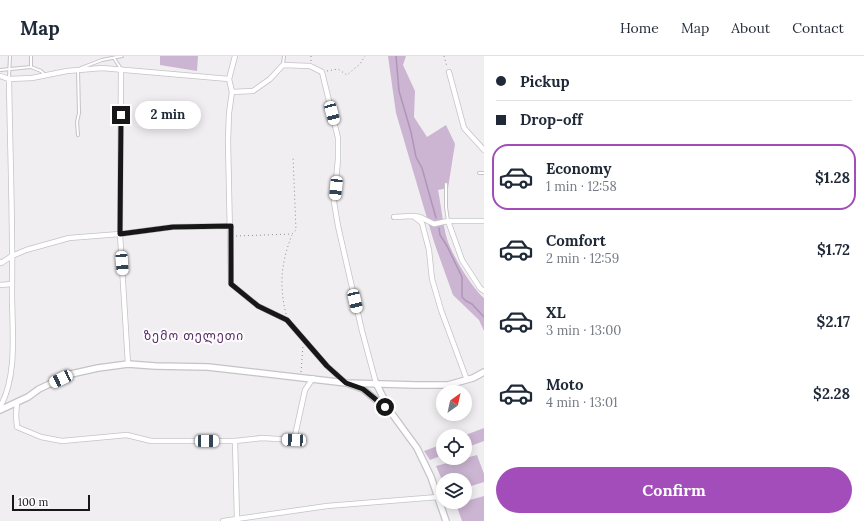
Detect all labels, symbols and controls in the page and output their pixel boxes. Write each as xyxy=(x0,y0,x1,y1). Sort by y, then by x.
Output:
text: Map xyxy=(20,16,60,40)
text: Home xyxy=(620,19,659,37)
text: Map xyxy=(681,19,709,37)
text: About xyxy=(731,19,770,37)
text: Contact xyxy=(792,19,844,37)
text: Pickup xyxy=(520,72,569,91)
car xyxy=(323,100,341,126)
callout: 2 min xyxy=(135,101,201,129)
route end xyxy=(112,106,130,124)
text: 2 min xyxy=(151,106,185,123)
text: Drop-off xyxy=(520,110,582,129)
icon: car xyxy=(498,159,534,195)
text: Economy xyxy=(546,159,611,178)
text: $1.28 xyxy=(815,168,850,187)
car xyxy=(329,175,343,201)
text: 1 min · 12:58 xyxy=(546,178,617,195)
icon: car xyxy=(498,231,534,267)
text: Comfort xyxy=(546,231,606,250)
text: $1.72 xyxy=(817,240,850,259)
text: 2 min · 12:59 xyxy=(546,250,619,267)
car xyxy=(115,251,129,275)
car xyxy=(346,288,364,314)
icon: car xyxy=(498,303,534,339)
text: XL xyxy=(546,303,566,322)
text: $2.17 xyxy=(817,312,850,331)
text: 3 min · 13:00 xyxy=(546,322,621,339)
district label: ზემო თელეთი xyxy=(144,328,244,344)
car xyxy=(48,368,74,390)
icon: car xyxy=(498,375,534,411)
text: Moto xyxy=(546,375,583,394)
text: $2.28 xyxy=(813,384,850,403)
north arrow xyxy=(436,385,472,421)
map controls xyxy=(436,385,472,509)
text: 4 min · 13:01 xyxy=(546,394,618,411)
route start xyxy=(376,398,394,416)
button: locate xyxy=(436,429,472,465)
car xyxy=(282,433,306,447)
car xyxy=(195,435,219,447)
button: Confirm xyxy=(496,467,852,513)
button: layers xyxy=(436,473,472,509)
scale bar xyxy=(12,493,90,512)
text: 100 m xyxy=(18,495,48,509)

